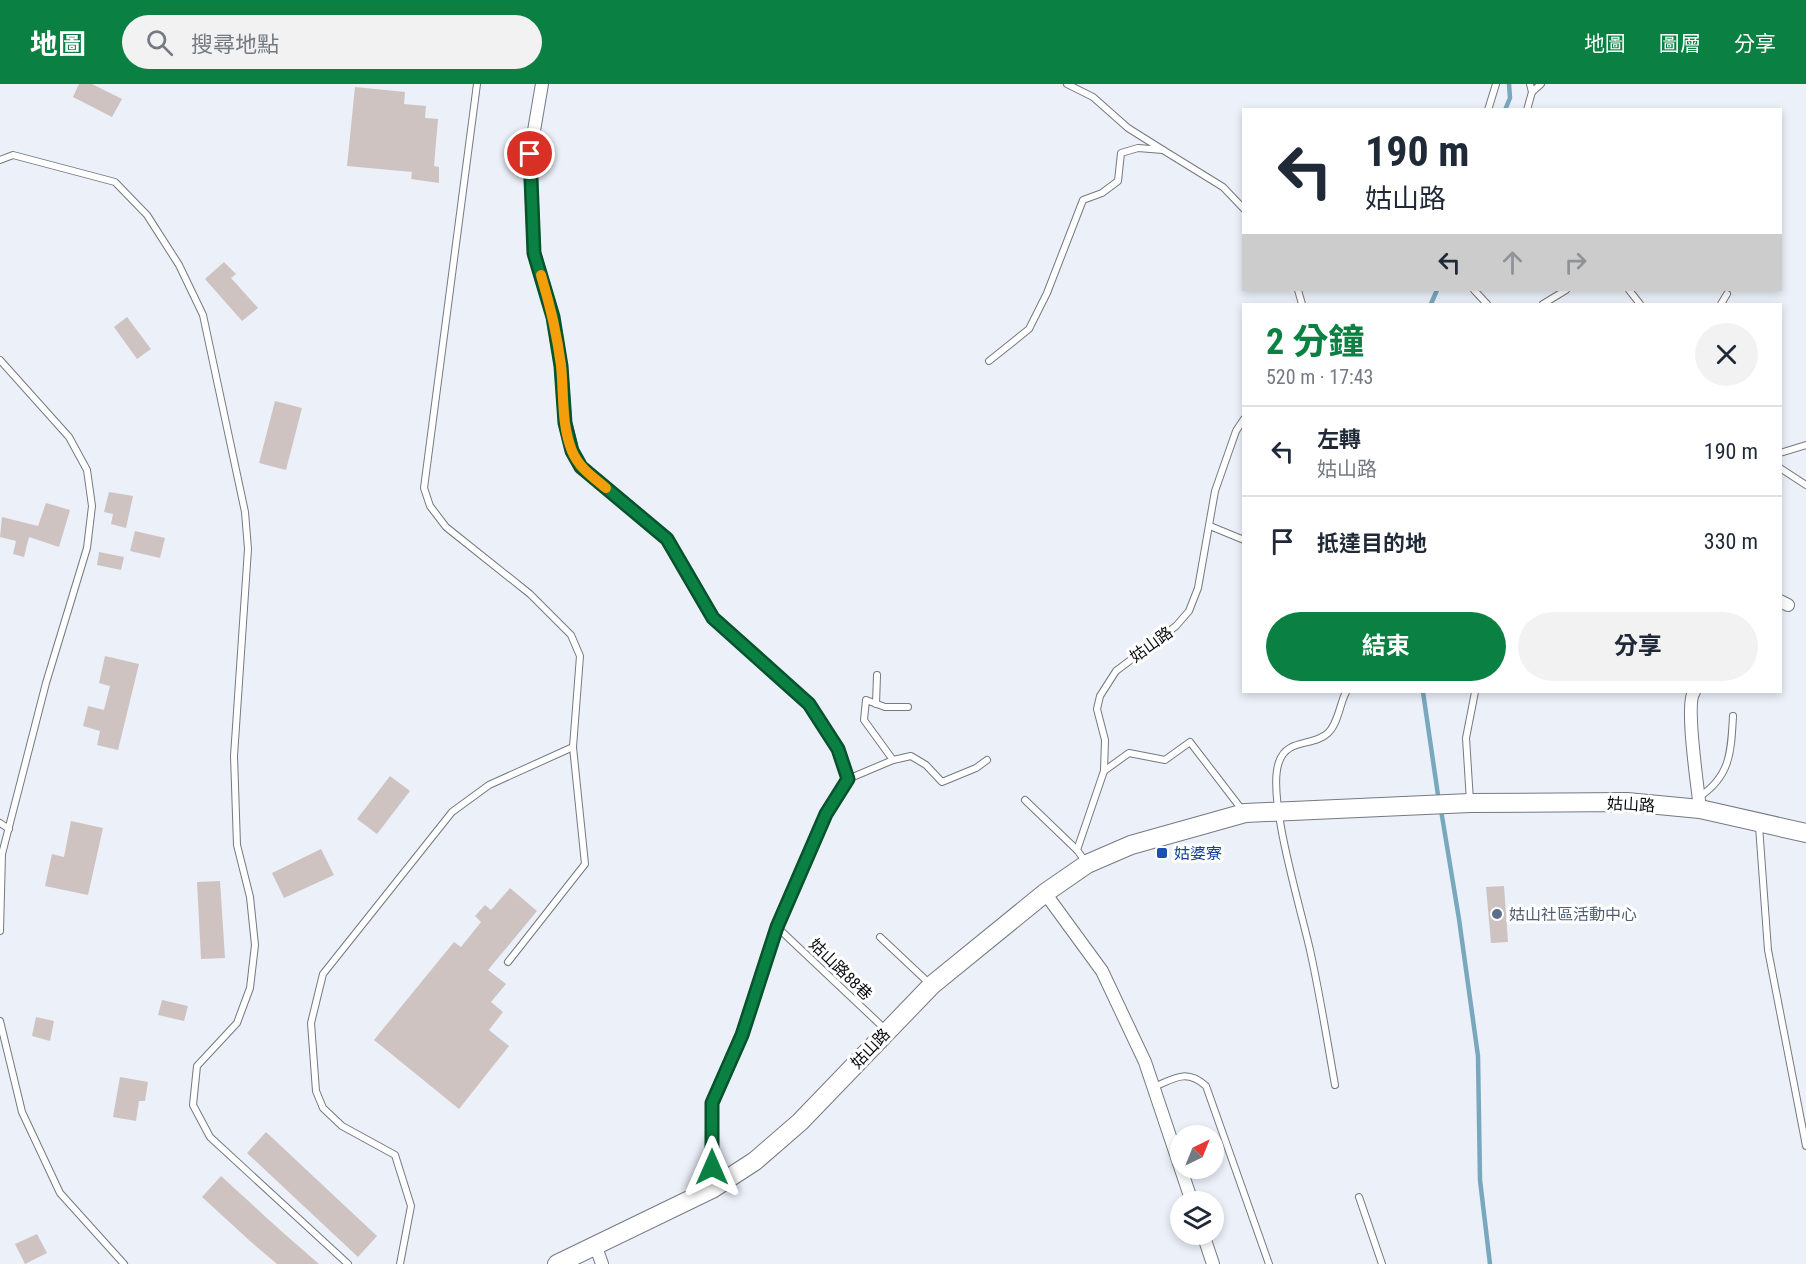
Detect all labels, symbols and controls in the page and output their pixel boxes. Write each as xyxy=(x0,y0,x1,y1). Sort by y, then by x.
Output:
search box xyxy=(122,15,542,69)
icon: search xyxy=(143,26,176,59)
text: 地圖 xyxy=(30,28,86,61)
text: 搜尋地點 xyxy=(191,32,279,57)
text: 地圖 xyxy=(1584,32,1626,56)
text: 圖層 xyxy=(1659,32,1701,56)
text: 分享 xyxy=(1734,32,1776,56)
text: 190 m xyxy=(1365,127,1470,176)
pin xyxy=(504,128,555,179)
icon: left xyxy=(1266,132,1344,210)
icon: arrive xyxy=(513,137,546,170)
text: 姑山路 xyxy=(1365,183,1446,215)
icon: left xyxy=(1433,246,1466,279)
icon: ahead xyxy=(1496,246,1529,279)
icon: right xyxy=(1559,246,1592,279)
text: 2 分鐘 xyxy=(1266,321,1365,363)
button: close xyxy=(1695,323,1758,386)
text: 520 m · 17:43 xyxy=(1266,365,1373,389)
text: 左轉 xyxy=(1317,427,1361,452)
icon: left xyxy=(1266,435,1299,468)
text: 190 m xyxy=(1704,439,1758,464)
text: 姑山路 xyxy=(1317,457,1377,481)
icon: arrive xyxy=(1266,525,1299,558)
text: 330 m xyxy=(1704,529,1758,554)
text: 抵達目的地 xyxy=(1317,531,1427,556)
button: 結束 xyxy=(1266,612,1506,681)
button: 分享 xyxy=(1518,612,1758,681)
street label: 姑山路 xyxy=(1126,623,1176,666)
street label: 姑山路 xyxy=(1607,794,1655,815)
place label: 姑婆寮 xyxy=(1174,844,1222,863)
marker: 姑婆寮 xyxy=(1155,846,1169,860)
place label: 姑山社區活動中心 xyxy=(1509,905,1637,924)
marker: 姑山社區活動中心 xyxy=(1490,907,1504,921)
street label: 姑山路88巷 xyxy=(805,935,876,1004)
street label: 姑山路 xyxy=(847,1024,894,1072)
north arrow xyxy=(1170,1125,1224,1179)
map controls xyxy=(1170,1125,1224,1245)
position arrow xyxy=(680,1135,744,1199)
button: layers xyxy=(1170,1191,1224,1245)

